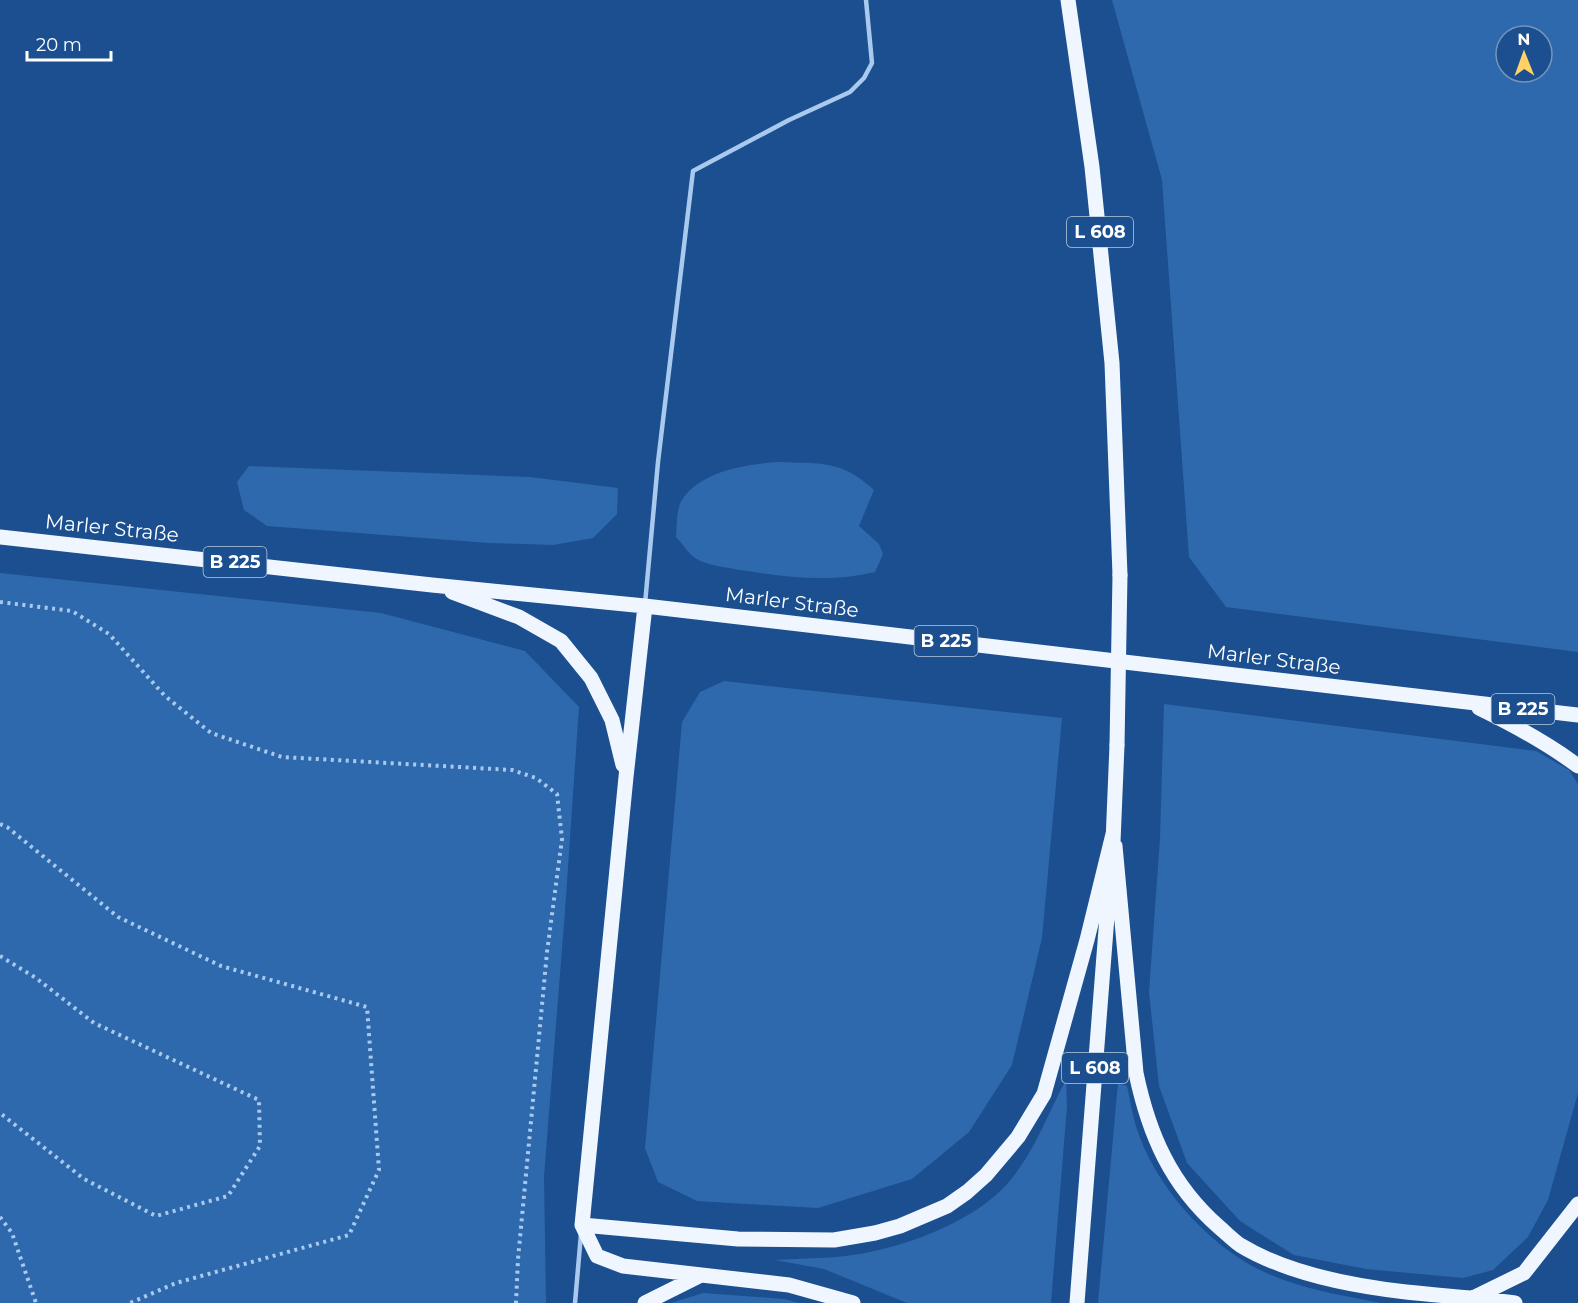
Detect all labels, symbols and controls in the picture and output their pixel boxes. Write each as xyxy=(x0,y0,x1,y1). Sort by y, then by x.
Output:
scale bar xyxy=(27,24,111,62)
north arrow xyxy=(1494,24,1554,84)
text: N xyxy=(1517,30,1530,49)
text: 20 m xyxy=(36,34,82,56)
road number: L 608 xyxy=(1067,217,1133,247)
street label: Marler Straße xyxy=(44,509,180,547)
road number: B 225 xyxy=(204,547,266,577)
street label: Marler Straße xyxy=(724,582,860,622)
road number: B 225 xyxy=(914,626,978,656)
street label: Marler Straße xyxy=(1206,639,1342,679)
road number: B 225 xyxy=(1492,694,1555,724)
road number: L 608 xyxy=(1062,1053,1128,1083)

